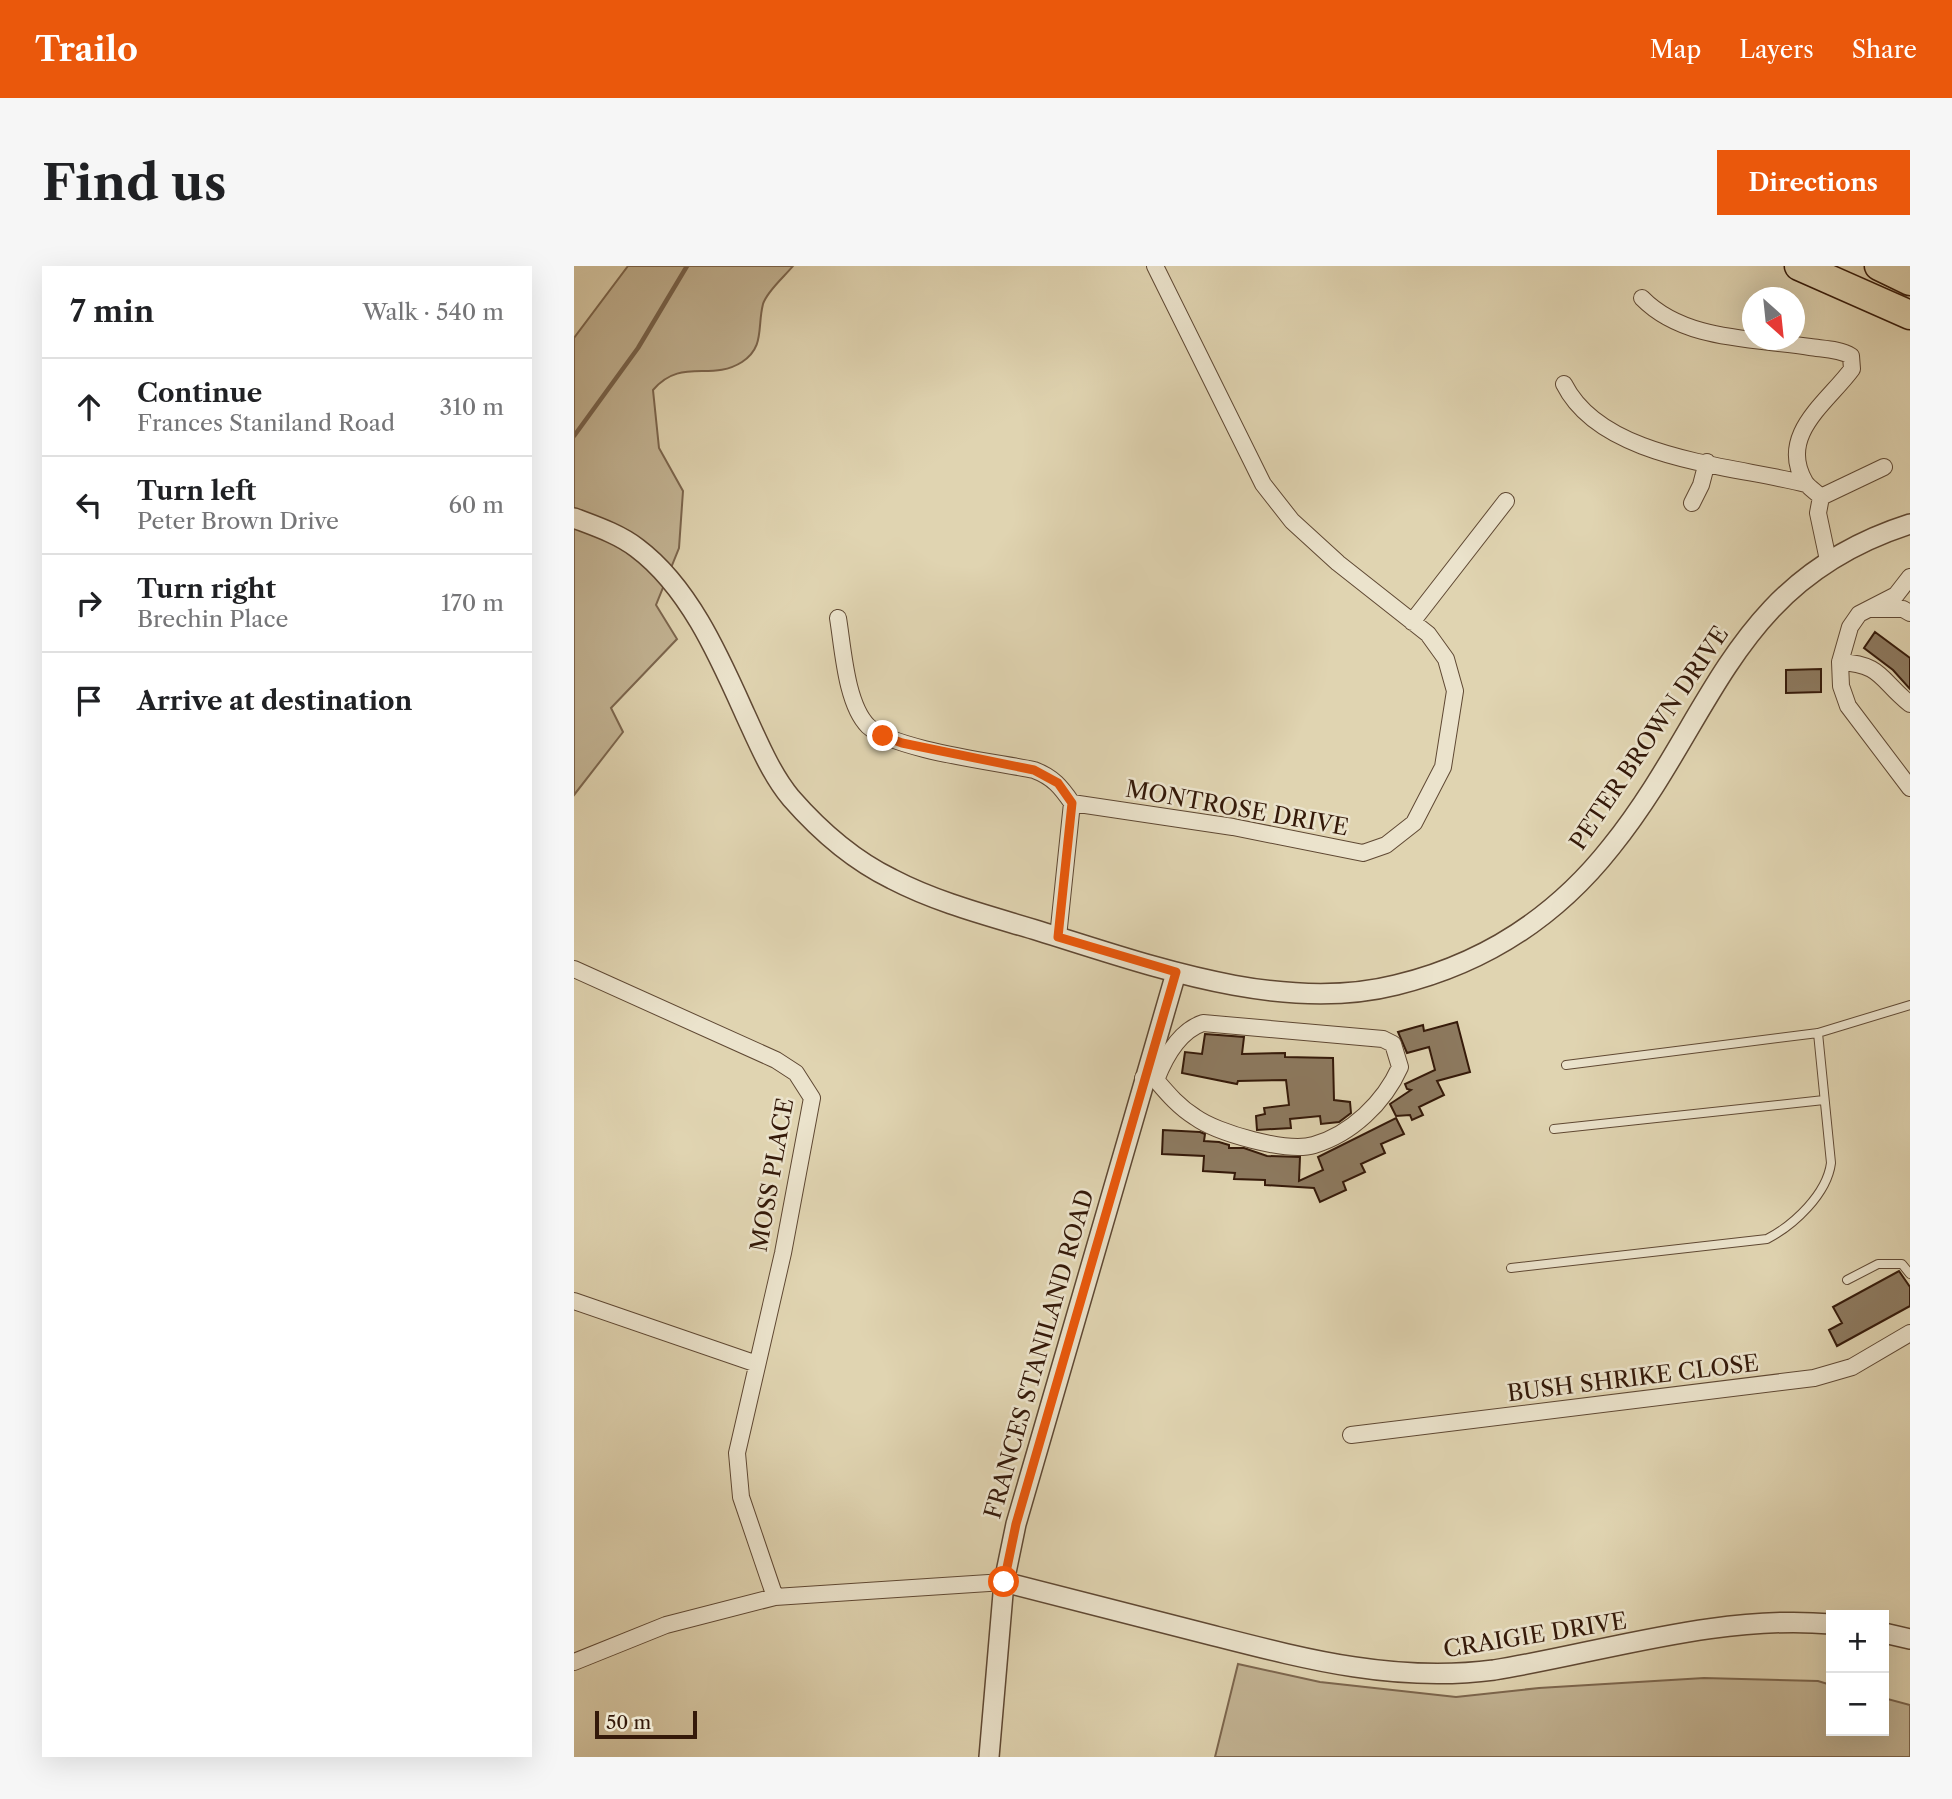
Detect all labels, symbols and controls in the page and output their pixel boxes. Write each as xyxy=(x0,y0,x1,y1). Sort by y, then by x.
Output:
text: Trailo xyxy=(35,29,138,70)
text: Map xyxy=(1650,35,1701,64)
text: Layers xyxy=(1739,35,1814,64)
text: Share xyxy=(1852,35,1917,64)
button: Directions xyxy=(1717,150,1910,215)
text: Find us xyxy=(42,152,226,213)
north arrow xyxy=(1742,287,1805,350)
text: 7 min xyxy=(70,293,154,330)
text: Walk · 540 m xyxy=(362,298,504,326)
text: Continue xyxy=(137,377,262,409)
icon: ahead xyxy=(70,388,108,426)
text: 310 m xyxy=(440,393,504,421)
text: Frances Staniland Road xyxy=(137,409,395,437)
text: Turn left xyxy=(137,475,256,507)
icon: left xyxy=(70,486,108,524)
text: 60 m xyxy=(448,491,504,519)
text: Peter Brown Drive xyxy=(137,507,339,535)
text: Turn right xyxy=(137,573,276,605)
icon: right xyxy=(70,584,108,622)
text: 170 m xyxy=(441,589,504,617)
text: Brechin Place xyxy=(137,605,288,633)
street label: PETER BROWN DRIVE xyxy=(1564,621,1734,855)
icon: arrive xyxy=(70,682,108,720)
text: Arrive at destination xyxy=(137,685,412,717)
route end xyxy=(867,720,898,751)
street label: MONTROSE DRIVE xyxy=(1123,775,1351,841)
street label: MOSS PLACE xyxy=(745,1096,799,1254)
street label: FRANCES STANILAND ROAD xyxy=(978,1186,1100,1522)
street label: BUSH SHRIKE CLOSE xyxy=(1505,1349,1761,1407)
route start xyxy=(988,1566,1019,1597)
street label: CRAIGIE DRIVE xyxy=(1441,1607,1629,1663)
map controls xyxy=(1826,1610,1889,1736)
button: + xyxy=(1826,1610,1889,1673)
button: − xyxy=(1826,1673,1889,1736)
scale bar xyxy=(595,1708,696,1740)
text: 50 m xyxy=(606,1711,651,1734)

